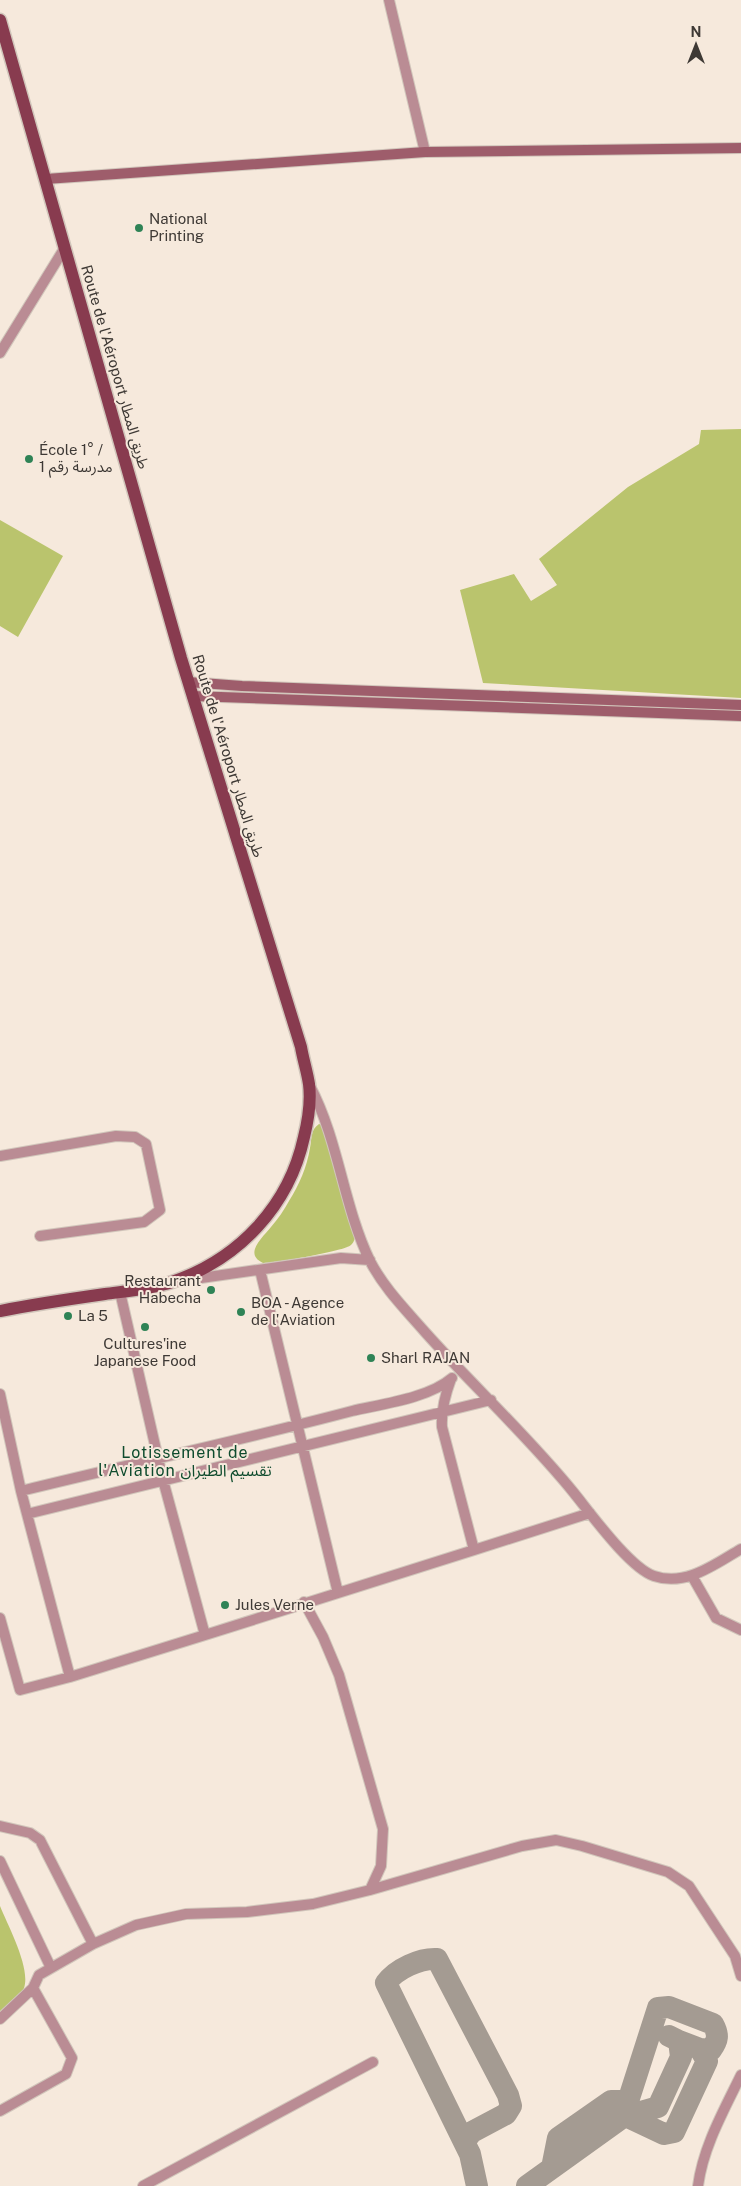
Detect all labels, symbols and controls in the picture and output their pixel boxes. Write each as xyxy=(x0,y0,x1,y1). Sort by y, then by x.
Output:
north arrow xyxy=(671,20,721,70)
text: N xyxy=(691,24,701,40)
place label: National Printing xyxy=(149,210,208,244)
marker: National Printing xyxy=(133,222,145,234)
street label: Route de l'Aéroport طريق المطار xyxy=(76,263,153,471)
place label: École 1° / مدرسة رقم 1 xyxy=(39,441,113,478)
marker: École 1° / مدرسة رقم 1 xyxy=(23,453,35,465)
street label: Route de l'Aéroport طريق المطار xyxy=(188,652,268,860)
place label: Restaurant Habecha xyxy=(124,1272,201,1306)
marker: Restaurant Habecha xyxy=(205,1284,217,1296)
place label: BOA - Agence de l'Aviation xyxy=(251,1294,344,1328)
marker: BOA - Agence de l'Aviation xyxy=(235,1306,247,1318)
place label: La 5 xyxy=(78,1307,108,1324)
marker: La 5 xyxy=(62,1310,74,1322)
marker: Cultures'ine Japanese Food xyxy=(139,1321,151,1333)
place label: Cultures'ine Japanese Food xyxy=(94,1335,196,1369)
place label: Sharl RAJAN xyxy=(381,1349,470,1366)
marker: Sharl RAJAN xyxy=(365,1352,377,1364)
district label: Lotissement de l'Aviation تقسيم الطيران xyxy=(98,1443,272,1483)
place label: Jules Verne xyxy=(235,1596,314,1613)
marker: Jules Verne xyxy=(219,1599,231,1611)

